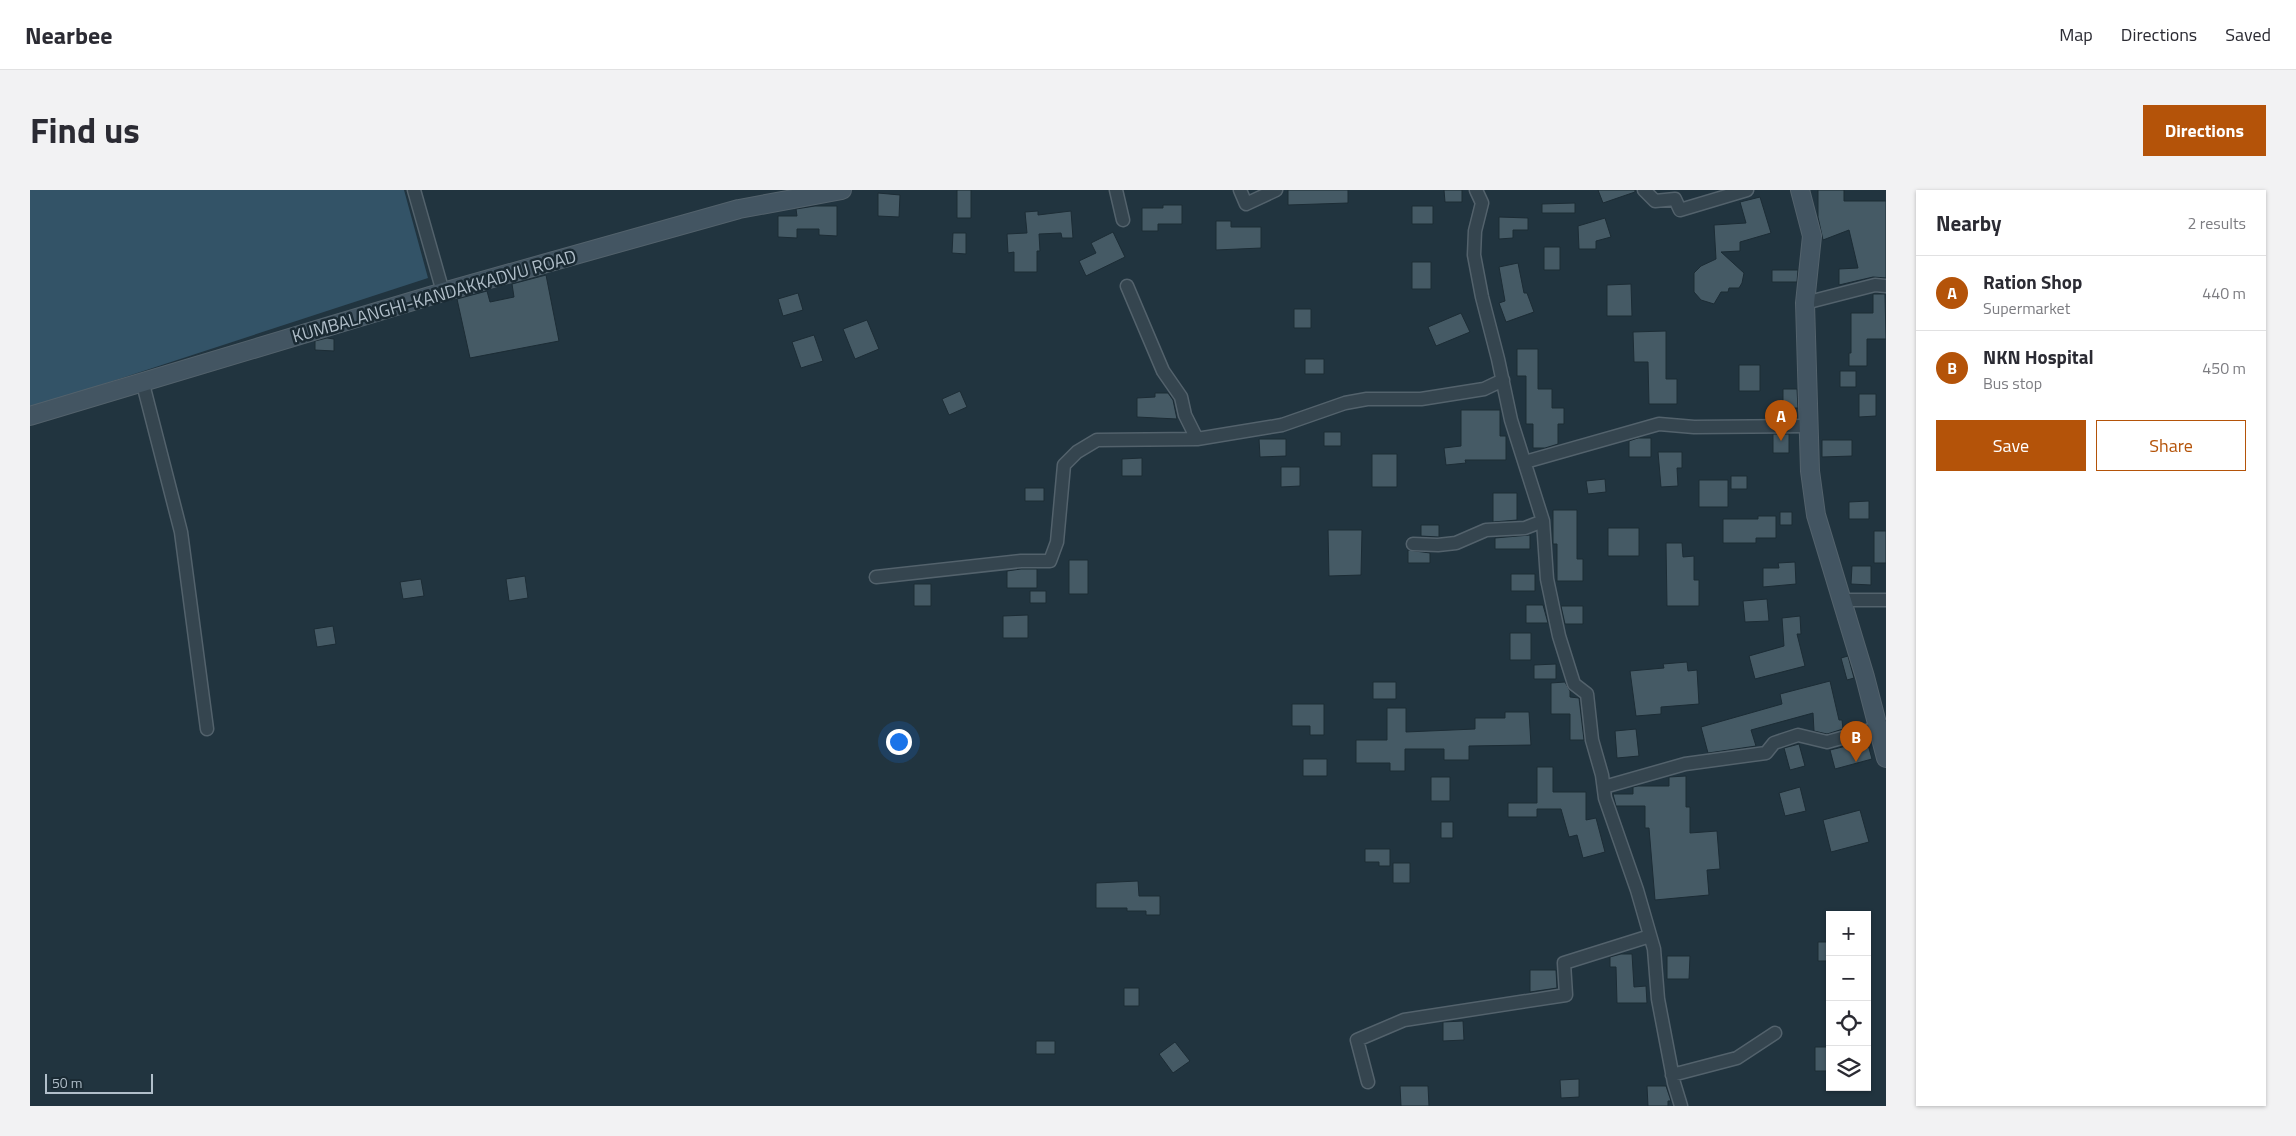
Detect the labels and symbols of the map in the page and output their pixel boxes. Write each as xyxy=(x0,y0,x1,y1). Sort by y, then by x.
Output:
street label: KUMBALANGHI-KANDAKKADVU ROAD xyxy=(289,242,579,350)
pin: A xyxy=(1765,400,1797,441)
pin: B xyxy=(1840,721,1872,762)
your location xyxy=(886,729,912,755)
scale bar xyxy=(45,1071,152,1094)

